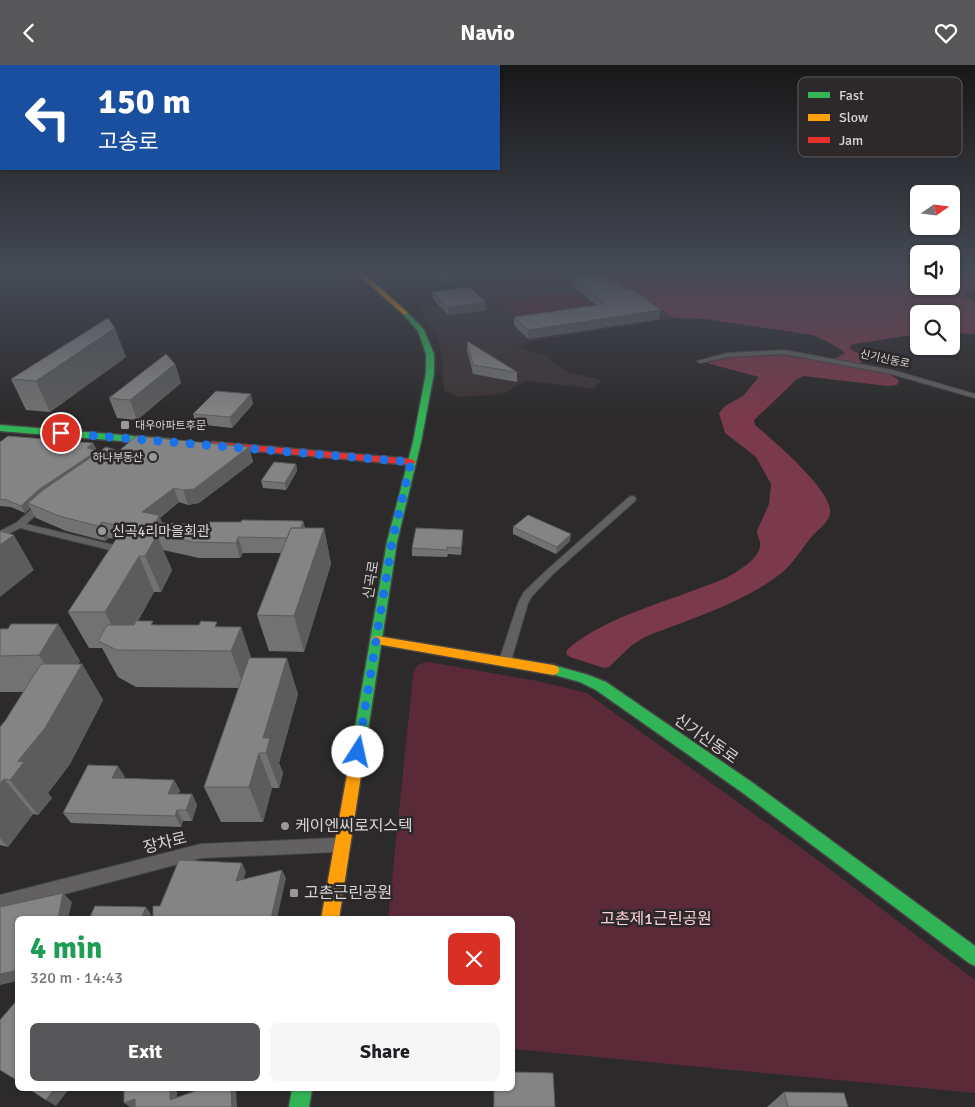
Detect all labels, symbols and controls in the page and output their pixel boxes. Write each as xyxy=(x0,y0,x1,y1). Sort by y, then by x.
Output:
icon: back xyxy=(15,19,43,47)
text: Navio xyxy=(460,19,515,46)
icon: heart xyxy=(932,19,960,47)
legend xyxy=(798,77,962,157)
text: 150 m xyxy=(98,80,191,123)
icon: left xyxy=(15,85,80,150)
text: Fast xyxy=(839,87,864,104)
text: Slow xyxy=(839,109,868,126)
text: 고송로 xyxy=(98,128,159,155)
text: Jam xyxy=(839,132,863,149)
north arrow xyxy=(910,185,960,235)
map controls xyxy=(910,185,960,355)
button: sound xyxy=(910,245,960,295)
button: search xyxy=(910,305,960,355)
street label: 신기신동로 xyxy=(859,347,911,371)
pin xyxy=(40,412,82,454)
icon: arrive xyxy=(47,419,75,447)
marker: 대우아파트후문 xyxy=(119,419,131,431)
place label: 대우아파트후문 xyxy=(135,419,206,432)
place label: 하나부동산 xyxy=(92,451,143,464)
marker: 하나부동산 xyxy=(147,451,159,463)
place label: 신곡4리마을회관 xyxy=(112,523,210,540)
marker: 신곡4리마을회관 xyxy=(96,525,108,537)
street label: 신곡로 xyxy=(360,559,382,600)
street label: 신기신동로 xyxy=(670,710,742,768)
position arrow xyxy=(331,725,383,777)
place label: 케이엔씨로지스텍 xyxy=(295,816,413,836)
marker: 케이엔씨로지스텍 xyxy=(279,820,291,832)
street label: 장차로 xyxy=(141,828,189,858)
place label: 고촌근린공원 xyxy=(304,883,392,903)
marker: 고촌근린공원 xyxy=(288,887,300,899)
park label: 고촌제1근린공원 xyxy=(600,909,712,929)
text: 4 min xyxy=(30,930,102,967)
button: close xyxy=(448,933,500,985)
text: 320 m · 14:43 xyxy=(30,968,123,988)
button: Exit xyxy=(30,1023,260,1081)
button: Share xyxy=(270,1023,500,1081)

